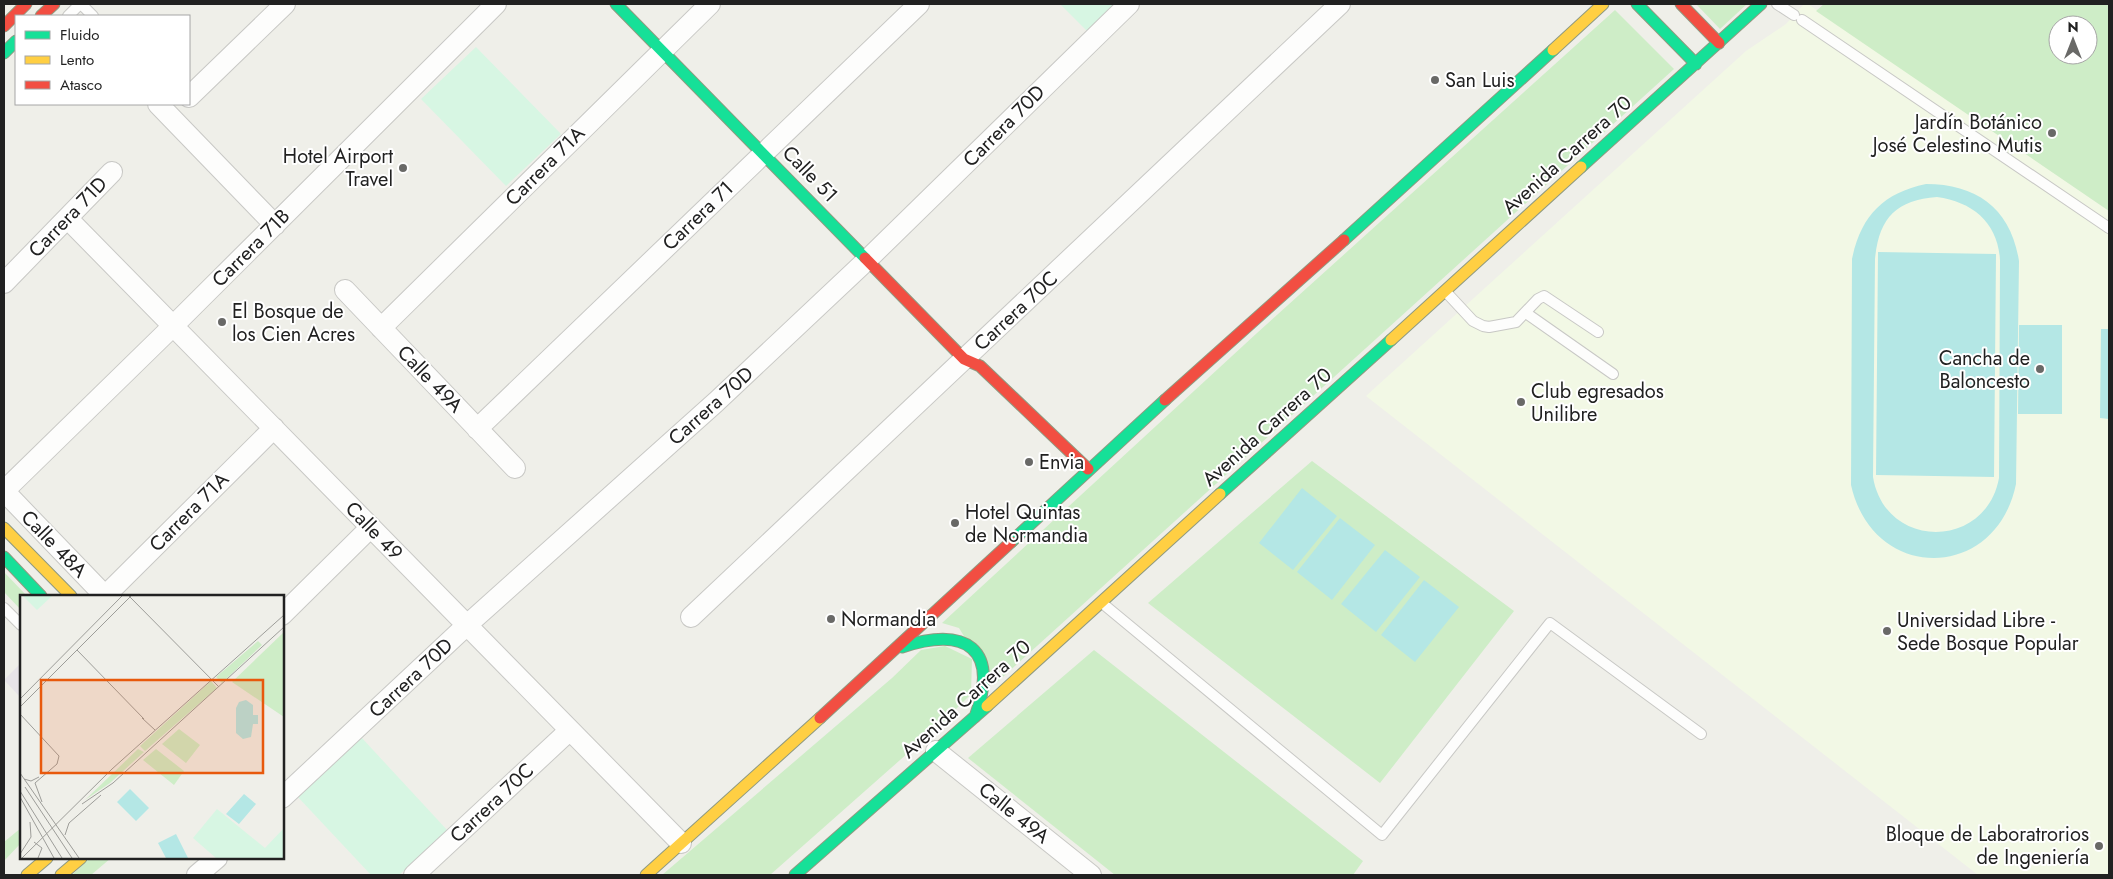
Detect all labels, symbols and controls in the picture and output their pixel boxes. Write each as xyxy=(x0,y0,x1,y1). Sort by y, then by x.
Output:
legend xyxy=(15,15,190,105)
north arrow xyxy=(2048,15,2098,65)
text: N xyxy=(2067,17,2079,37)
text: Fluido xyxy=(60,24,99,46)
text: Lento xyxy=(60,49,94,71)
place label: San Luis xyxy=(1445,66,1514,95)
text: Atasco xyxy=(60,74,102,96)
marker: San Luis xyxy=(1429,74,1441,86)
street label: Carrera 70D xyxy=(956,78,1052,174)
street label: Avenida Carrera 70 xyxy=(1496,89,1638,221)
place label: Jardín Botánico José Celestino Mutis xyxy=(1870,108,2042,160)
street label: Carrera 71A xyxy=(499,119,592,212)
marker: Jardín Botánico José Celestino Mutis xyxy=(2046,127,2058,139)
street label: Calle 51 xyxy=(776,139,844,209)
place label: Hotel Airport Travel xyxy=(283,142,393,194)
marker: Hotel Airport Travel xyxy=(397,162,409,174)
street label: Carrera 71D xyxy=(22,170,114,264)
street label: Carrera 71 xyxy=(656,175,740,257)
street label: Carrera 71B xyxy=(205,202,297,294)
street label: Carrera 70C xyxy=(967,264,1065,358)
place label: El Bosque de los Cien Acres xyxy=(232,297,355,349)
marker: El Bosque de los Cien Acres xyxy=(216,316,228,328)
street label: Calle 49A xyxy=(390,339,470,420)
place label: Cancha de Baloncesto xyxy=(1939,344,2030,396)
street label: Carrera 70D xyxy=(662,360,760,452)
street label: Avenida Carrera 70 xyxy=(1196,361,1338,493)
marker: Cancha de Baloncesto xyxy=(2034,363,2046,375)
place label: Club egresados Unilibre xyxy=(1531,377,1664,429)
marker: Club egresados Unilibre xyxy=(1515,396,1527,408)
place label: Envia xyxy=(1039,448,1084,477)
marker: Envia xyxy=(1023,456,1035,468)
street label: Carrera 71A xyxy=(143,465,236,558)
street label: Calle 49 xyxy=(339,495,409,567)
place label: Hotel Quintas de Normandia xyxy=(965,498,1088,550)
street label: Calle 48A xyxy=(14,504,94,585)
marker: Hotel Quintas de Normandia xyxy=(949,517,961,529)
inset map xyxy=(20,595,284,859)
place label: Normandia xyxy=(841,605,936,634)
place label: Universidad Libre - Sede Bosque Popular xyxy=(1897,606,2079,658)
marker: Normandia xyxy=(825,613,837,625)
marker: Universidad Libre - Sede Bosque Popular xyxy=(1881,625,1893,637)
street label: Carrera 70D xyxy=(362,631,460,725)
street label: Avenida Carrera 70 xyxy=(895,633,1037,765)
street label: Carrera 70C xyxy=(443,756,541,850)
street label: Calle 49A xyxy=(972,775,1056,851)
place label: Bloque de Laboratrorios de Ingeniería xyxy=(1886,820,2089,872)
marker: Bloque de Laboratrorios de Ingeniería xyxy=(2093,840,2105,852)

